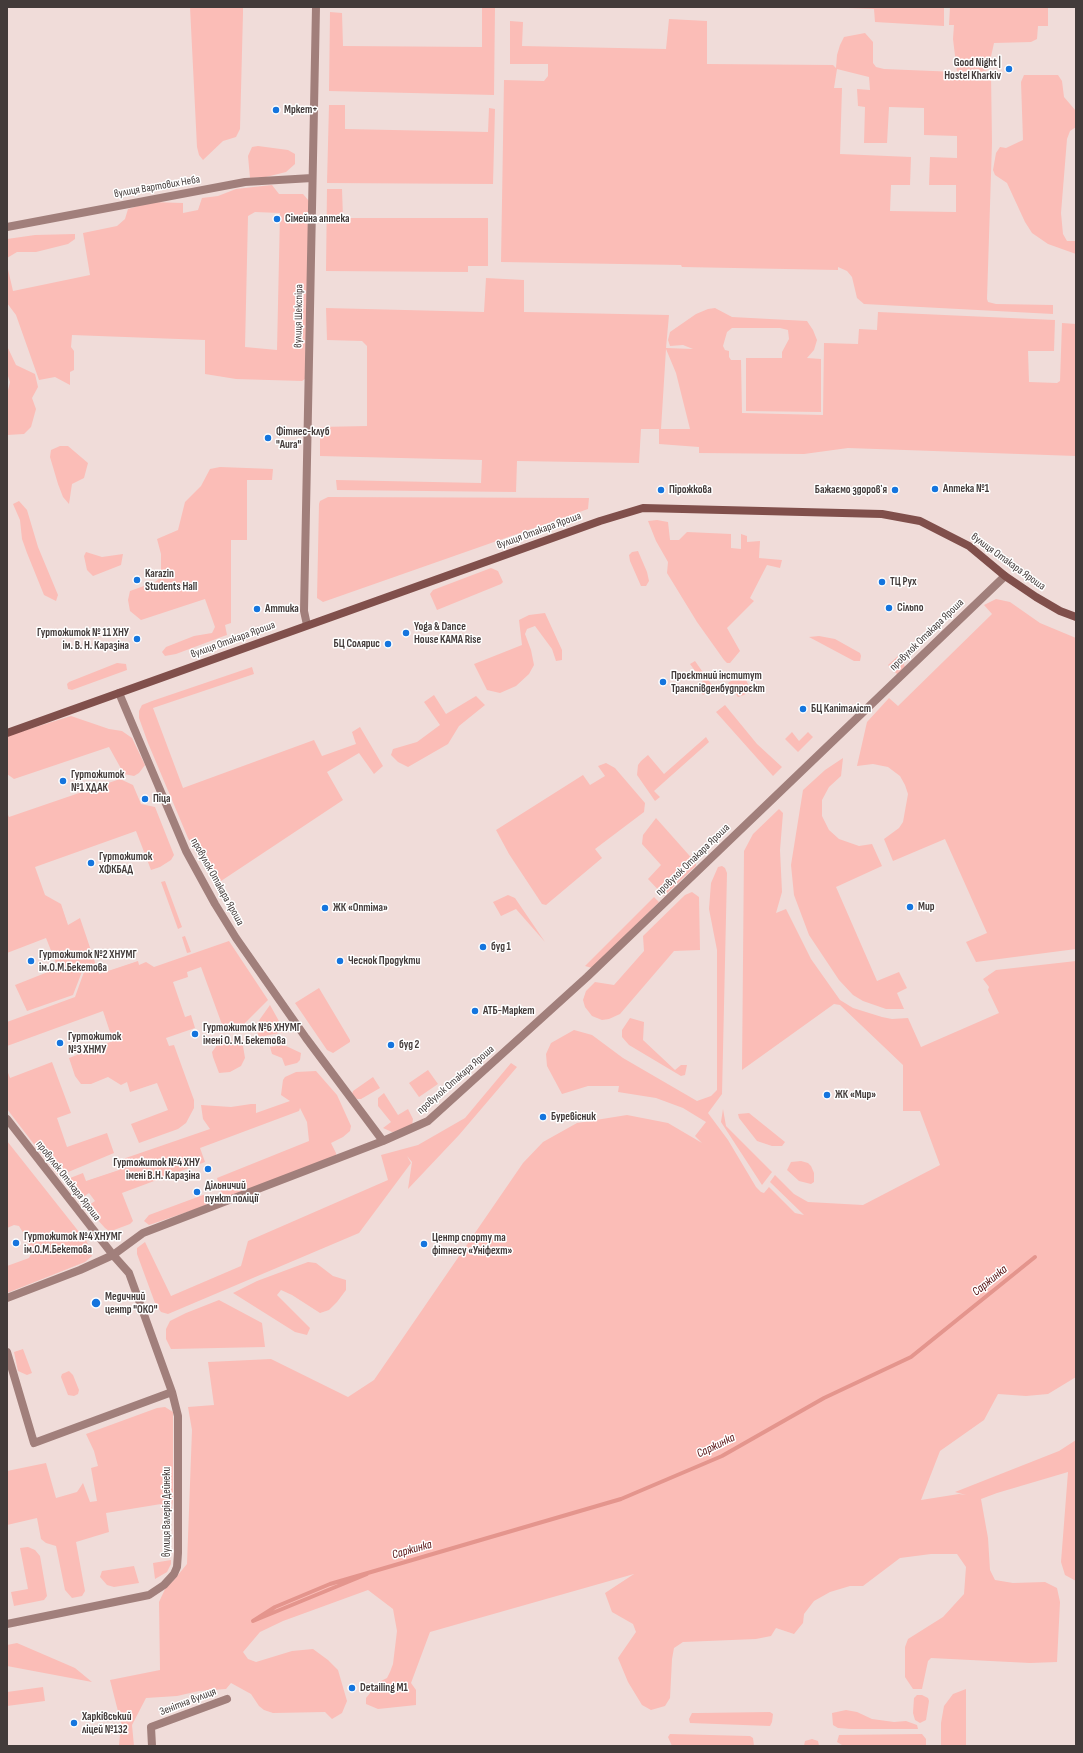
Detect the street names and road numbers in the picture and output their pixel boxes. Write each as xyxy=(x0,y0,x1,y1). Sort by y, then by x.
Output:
street label: вулиця Вартових Неба xyxy=(113,173,201,201)
street label: вулиця Шекспіра xyxy=(292,284,306,348)
street label: вулиця Отакара Яроша xyxy=(495,510,583,552)
street label: вулиця Отакара Яроша xyxy=(968,531,1048,593)
street label: провулок Отакара Яроша xyxy=(887,596,967,674)
street label: вулиця Отакара Яроша xyxy=(189,619,277,661)
street label: провулок Отакара Яроша xyxy=(653,821,733,899)
street label: провулок Отакара Яроша xyxy=(187,836,247,928)
street label: провулок Отакара Яроша xyxy=(415,1043,497,1117)
street label: провулок Отакара Яроша xyxy=(33,1138,103,1224)
street label: вулиця Валерія Дейнеки xyxy=(160,1467,174,1557)
street label: Зенітна вулиця xyxy=(158,1685,218,1719)

